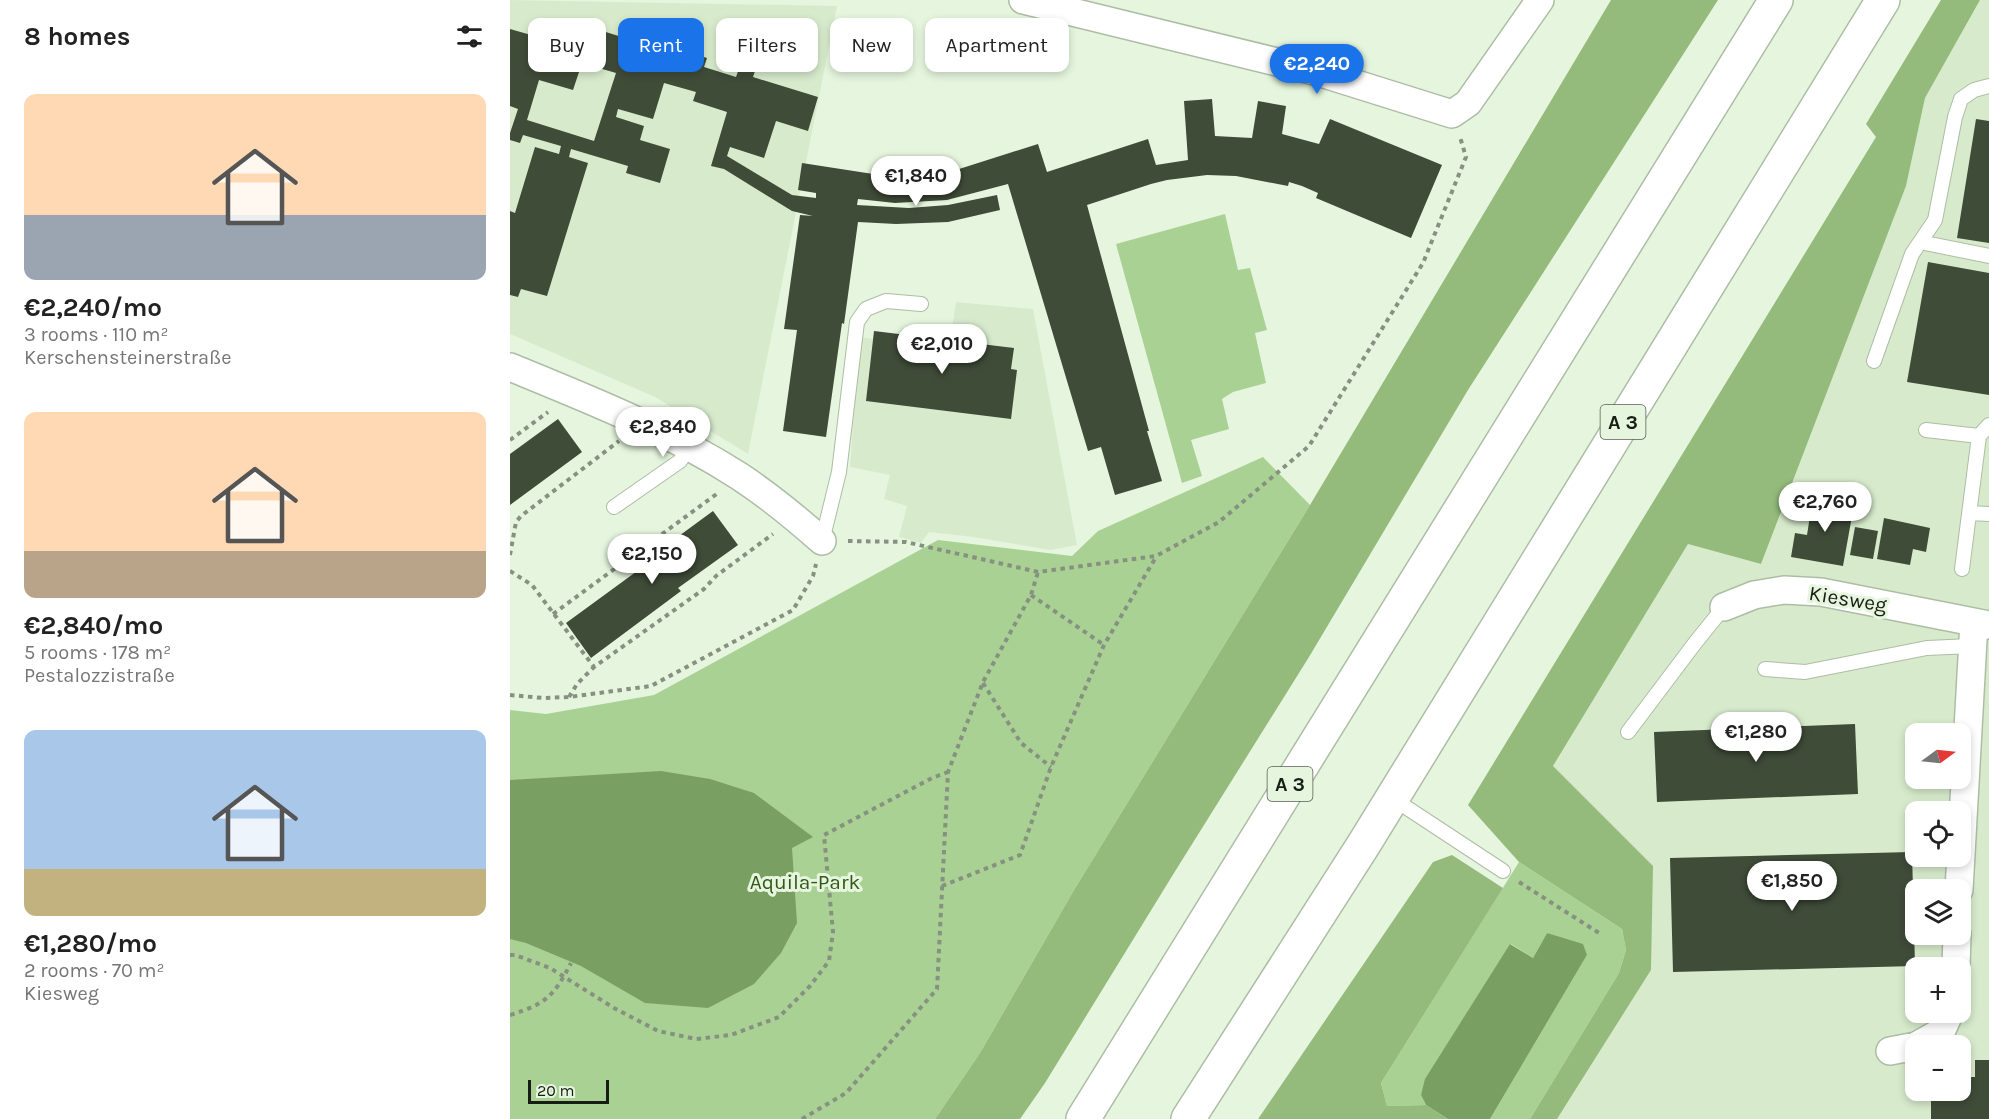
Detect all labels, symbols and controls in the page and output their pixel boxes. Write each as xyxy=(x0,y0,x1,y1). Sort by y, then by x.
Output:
chip: Buy xyxy=(528,18,606,72)
chip: Rent xyxy=(618,18,704,72)
chip: Filters xyxy=(716,18,818,72)
chip: New xyxy=(830,18,913,72)
chip: Apartment xyxy=(925,18,1069,72)
icon: filters xyxy=(453,20,486,53)
text: 8 homes xyxy=(24,21,130,52)
pin: €2,240 xyxy=(1268,44,1366,95)
text: €2,240 xyxy=(1284,52,1350,75)
icon: home xyxy=(201,133,309,241)
pin: €1,840 xyxy=(867,156,965,207)
text: €1,840 xyxy=(885,164,947,187)
text: €2,240/mo xyxy=(24,292,162,323)
text: 3 rooms · 110 m² xyxy=(24,323,169,346)
pin: €2,010 xyxy=(893,324,991,375)
text: €2,010 xyxy=(911,332,973,355)
text: Kerschensteinerstraße xyxy=(24,346,232,369)
road number: A 3 xyxy=(1600,405,1646,439)
pin: €2,840 xyxy=(614,407,712,458)
text: €2,840 xyxy=(629,415,697,438)
icon: home xyxy=(201,451,309,559)
pin: €2,760 xyxy=(1776,482,1874,533)
text: €2,760 xyxy=(1793,490,1857,513)
pin: €2,150 xyxy=(603,534,701,585)
text: €2,150 xyxy=(621,542,683,565)
street label: Kiesweg xyxy=(1807,581,1889,617)
text: €2,840/mo xyxy=(24,610,163,641)
text: 5 rooms · 178 m² xyxy=(24,641,171,664)
text: Pestalozzistraße xyxy=(24,664,175,687)
pin: €1,280 xyxy=(1707,712,1805,763)
text: €1,280 xyxy=(1725,720,1787,743)
north arrow xyxy=(1905,723,1971,789)
map controls xyxy=(1905,723,1971,1101)
road number: A 3 xyxy=(1268,767,1312,801)
icon: home xyxy=(201,769,309,877)
button: locate xyxy=(1905,801,1971,867)
pin: €1,850 xyxy=(1743,861,1841,912)
text: €1,850 xyxy=(1761,869,1823,892)
park label: Aquila-Park xyxy=(750,870,861,894)
button: layers xyxy=(1905,879,1971,945)
text: €1,280/mo xyxy=(24,928,157,959)
button: + xyxy=(1905,957,1971,1023)
text: 2 rooms · 70 m² xyxy=(24,959,164,982)
text: Kiesweg xyxy=(24,982,99,1005)
button: − xyxy=(1905,1035,1971,1101)
scale bar xyxy=(528,1077,609,1104)
text: 20 m xyxy=(537,1081,575,1100)

